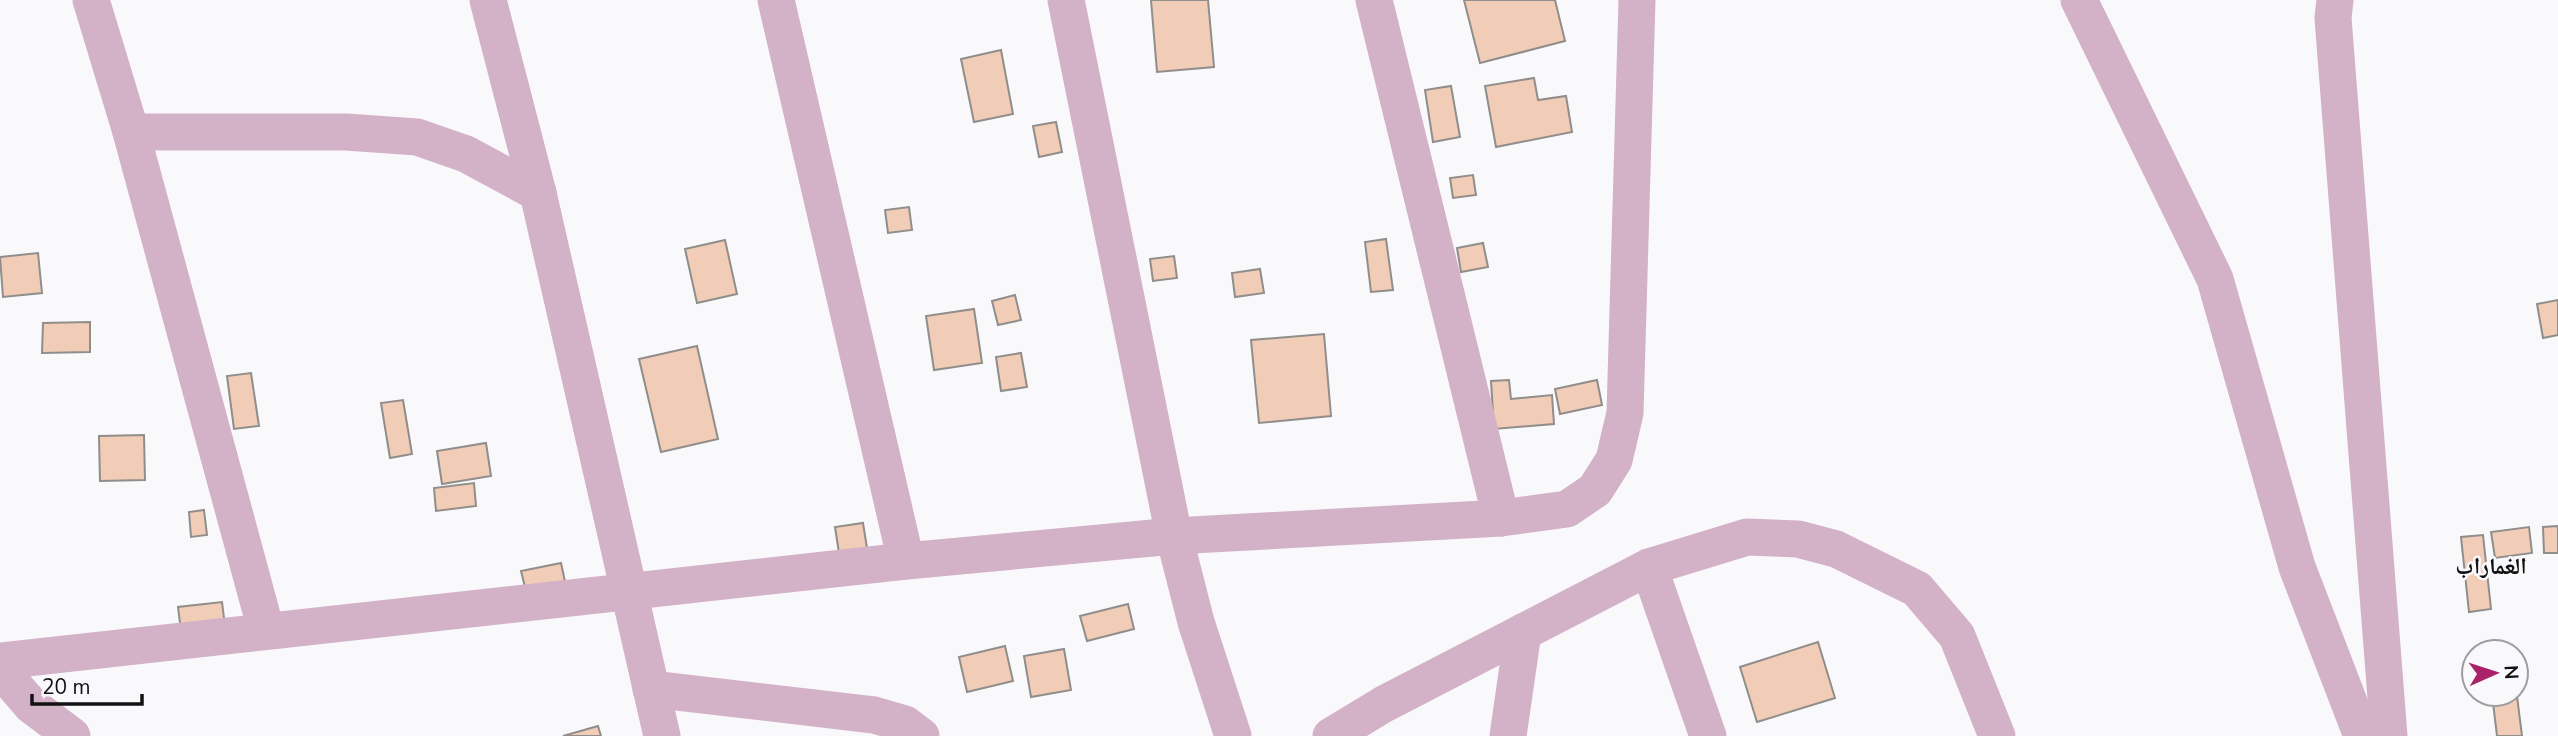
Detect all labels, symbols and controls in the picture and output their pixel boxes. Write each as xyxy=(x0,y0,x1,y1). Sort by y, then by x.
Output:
district label: الغماراب xyxy=(2455,551,2527,582)
north arrow xyxy=(2460,638,2530,708)
scale bar xyxy=(32,662,142,706)
text: N xyxy=(2498,664,2524,680)
text: 20 m xyxy=(42,673,91,701)

